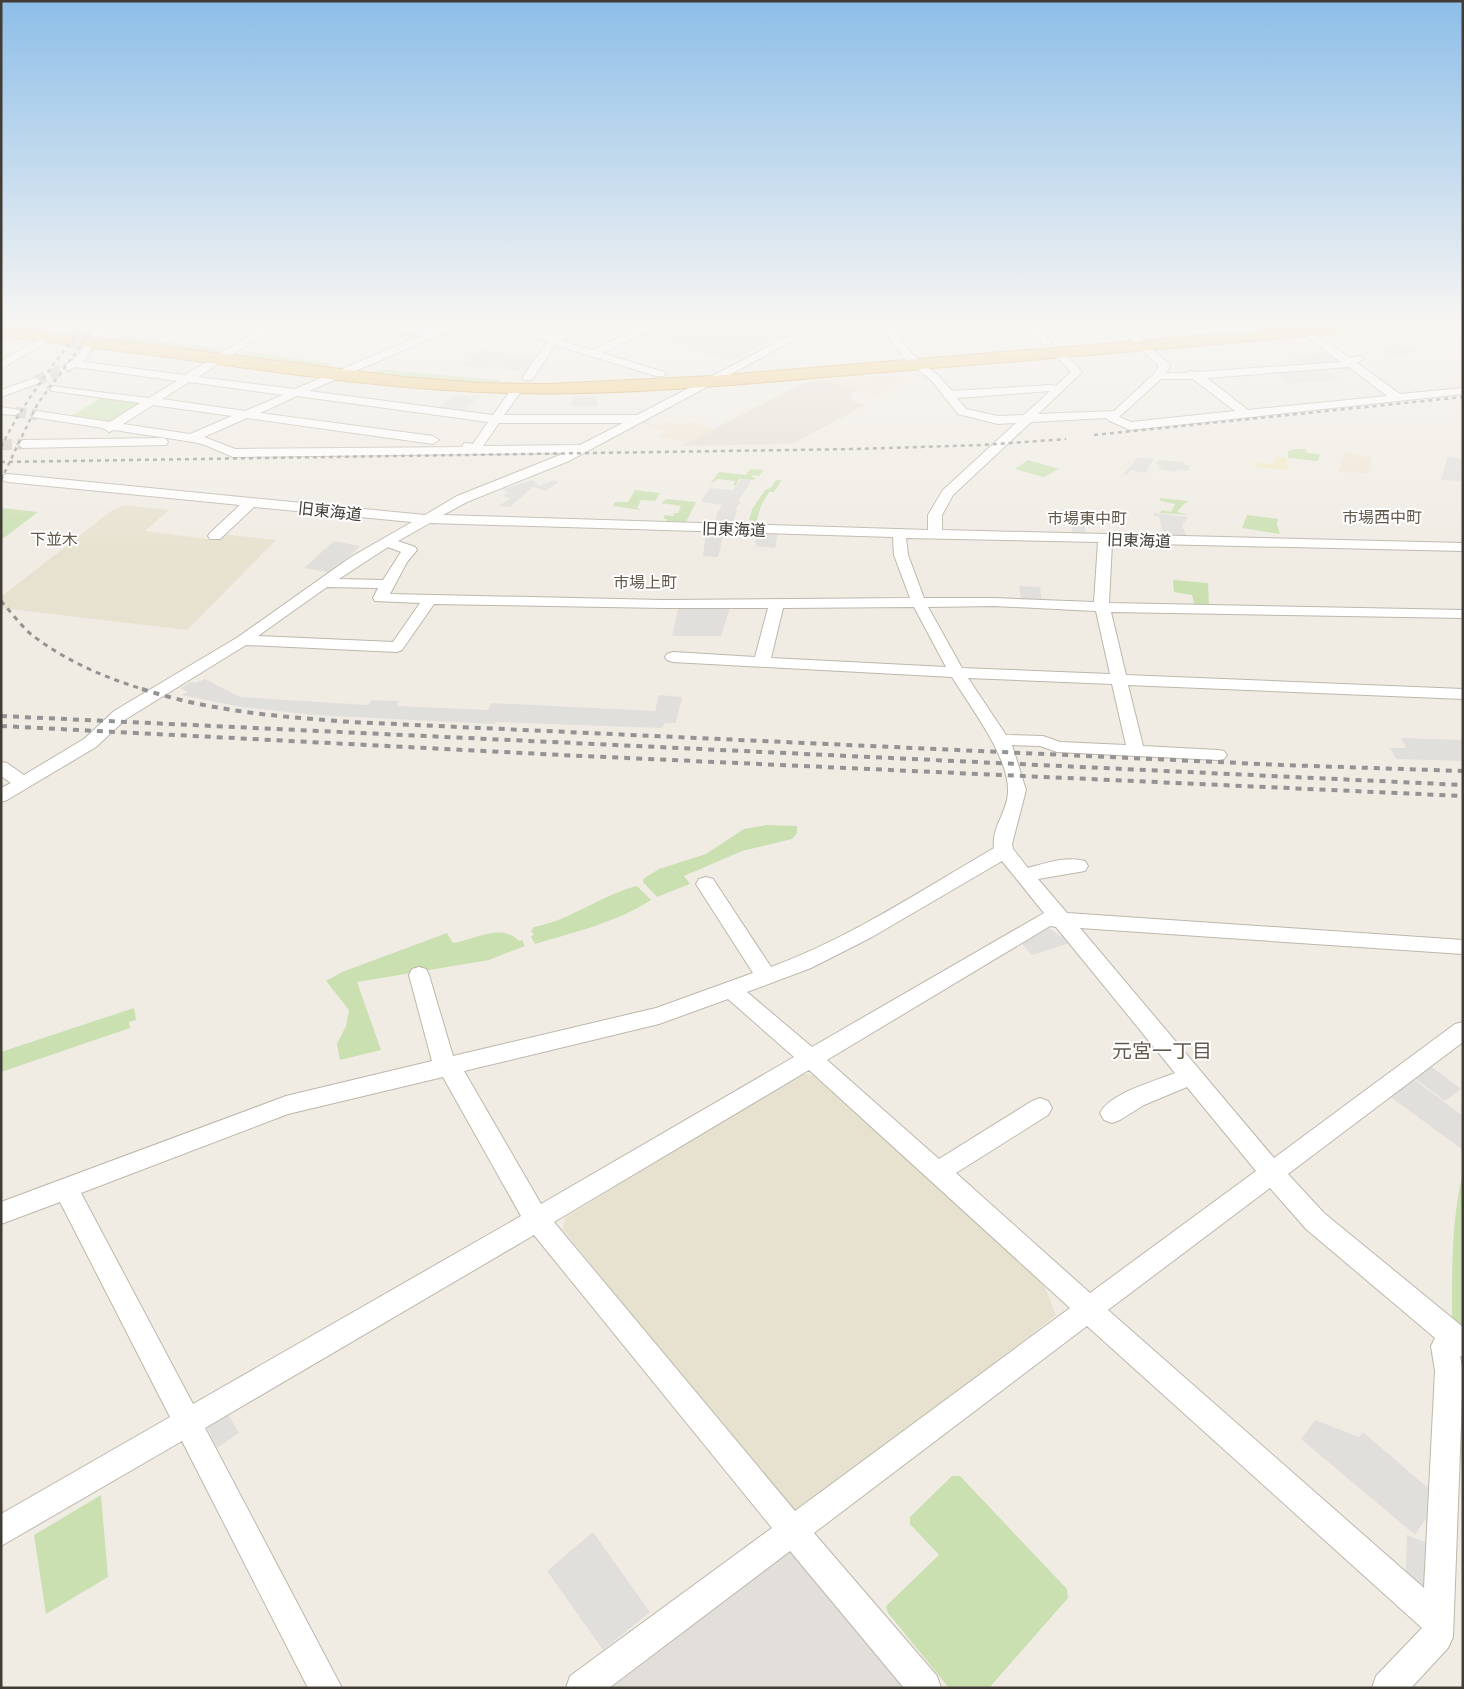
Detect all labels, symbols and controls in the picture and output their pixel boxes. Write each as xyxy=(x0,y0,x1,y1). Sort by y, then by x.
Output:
street label: 旧東海道 xyxy=(297,499,363,524)
district label: 市場西中町 xyxy=(1342,508,1422,527)
district label: 市場東中町 xyxy=(1047,509,1127,528)
street label: 旧東海道 xyxy=(702,519,766,540)
district label: 下並木 xyxy=(30,530,78,549)
street label: 旧東海道 xyxy=(1107,530,1171,551)
district label: 市場上町 xyxy=(613,573,677,592)
district label: 元宮一丁目 xyxy=(1112,1039,1212,1063)

